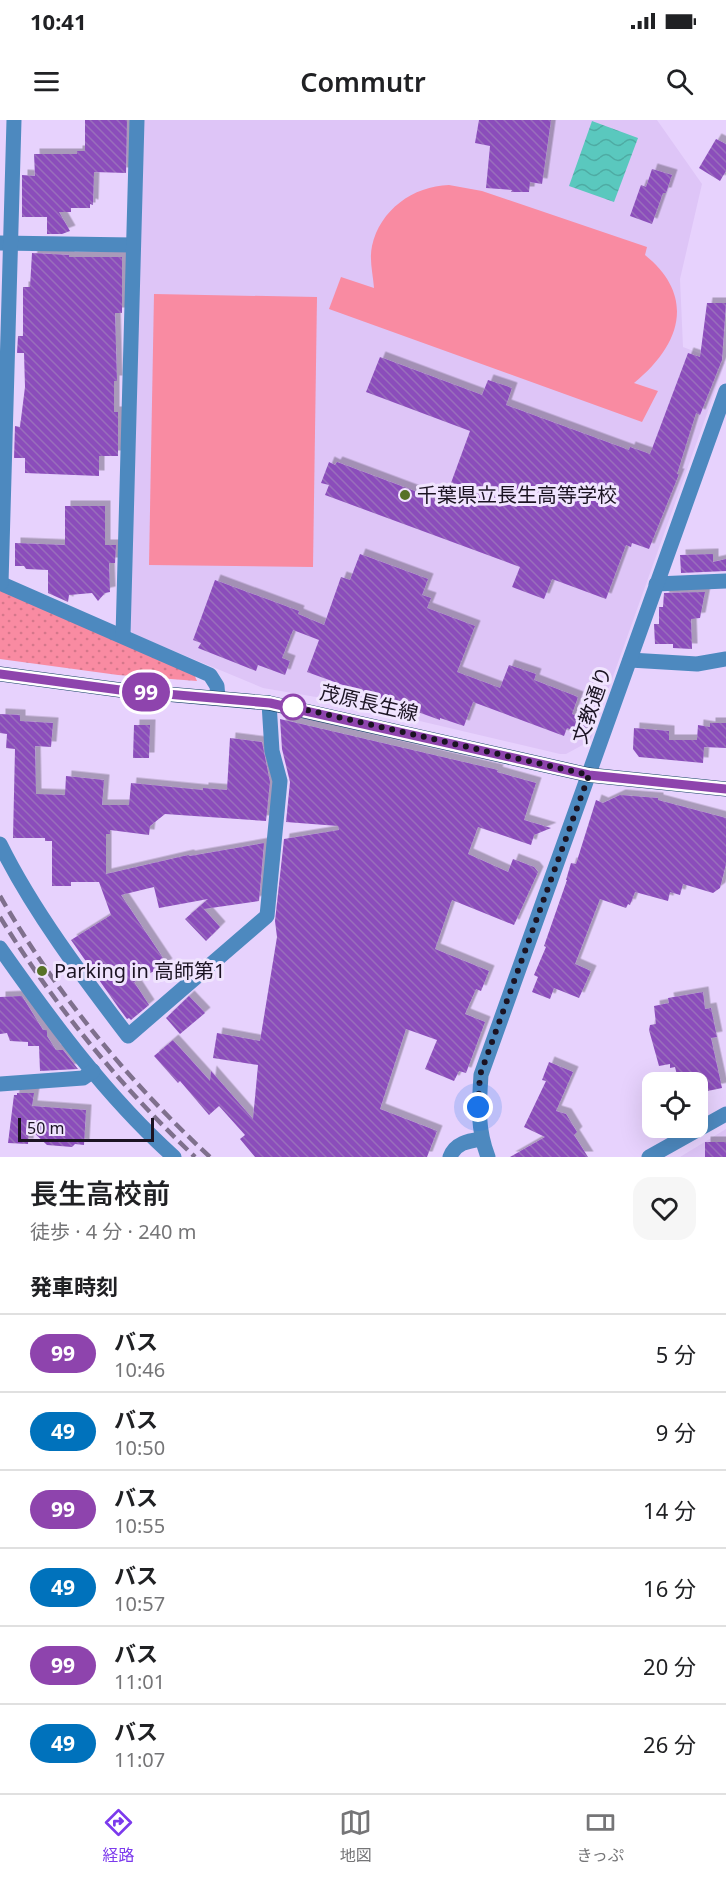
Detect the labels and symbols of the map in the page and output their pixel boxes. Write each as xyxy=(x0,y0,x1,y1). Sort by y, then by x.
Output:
place label: 千葉県立長生高等学校 xyxy=(417,481,617,508)
marker: 千葉県立長生高等学校 xyxy=(398,488,412,502)
street label: 文教通り xyxy=(566,663,617,747)
line badge: 99 xyxy=(119,672,173,712)
street label: 茂原長生線 xyxy=(317,678,421,727)
unlabelled marker xyxy=(280,694,306,720)
place label: Parking in 高師第1 xyxy=(54,957,225,984)
marker: Parking in 高師第1 xyxy=(35,964,49,978)
your location xyxy=(463,1092,493,1122)
scale bar xyxy=(18,1115,154,1142)

